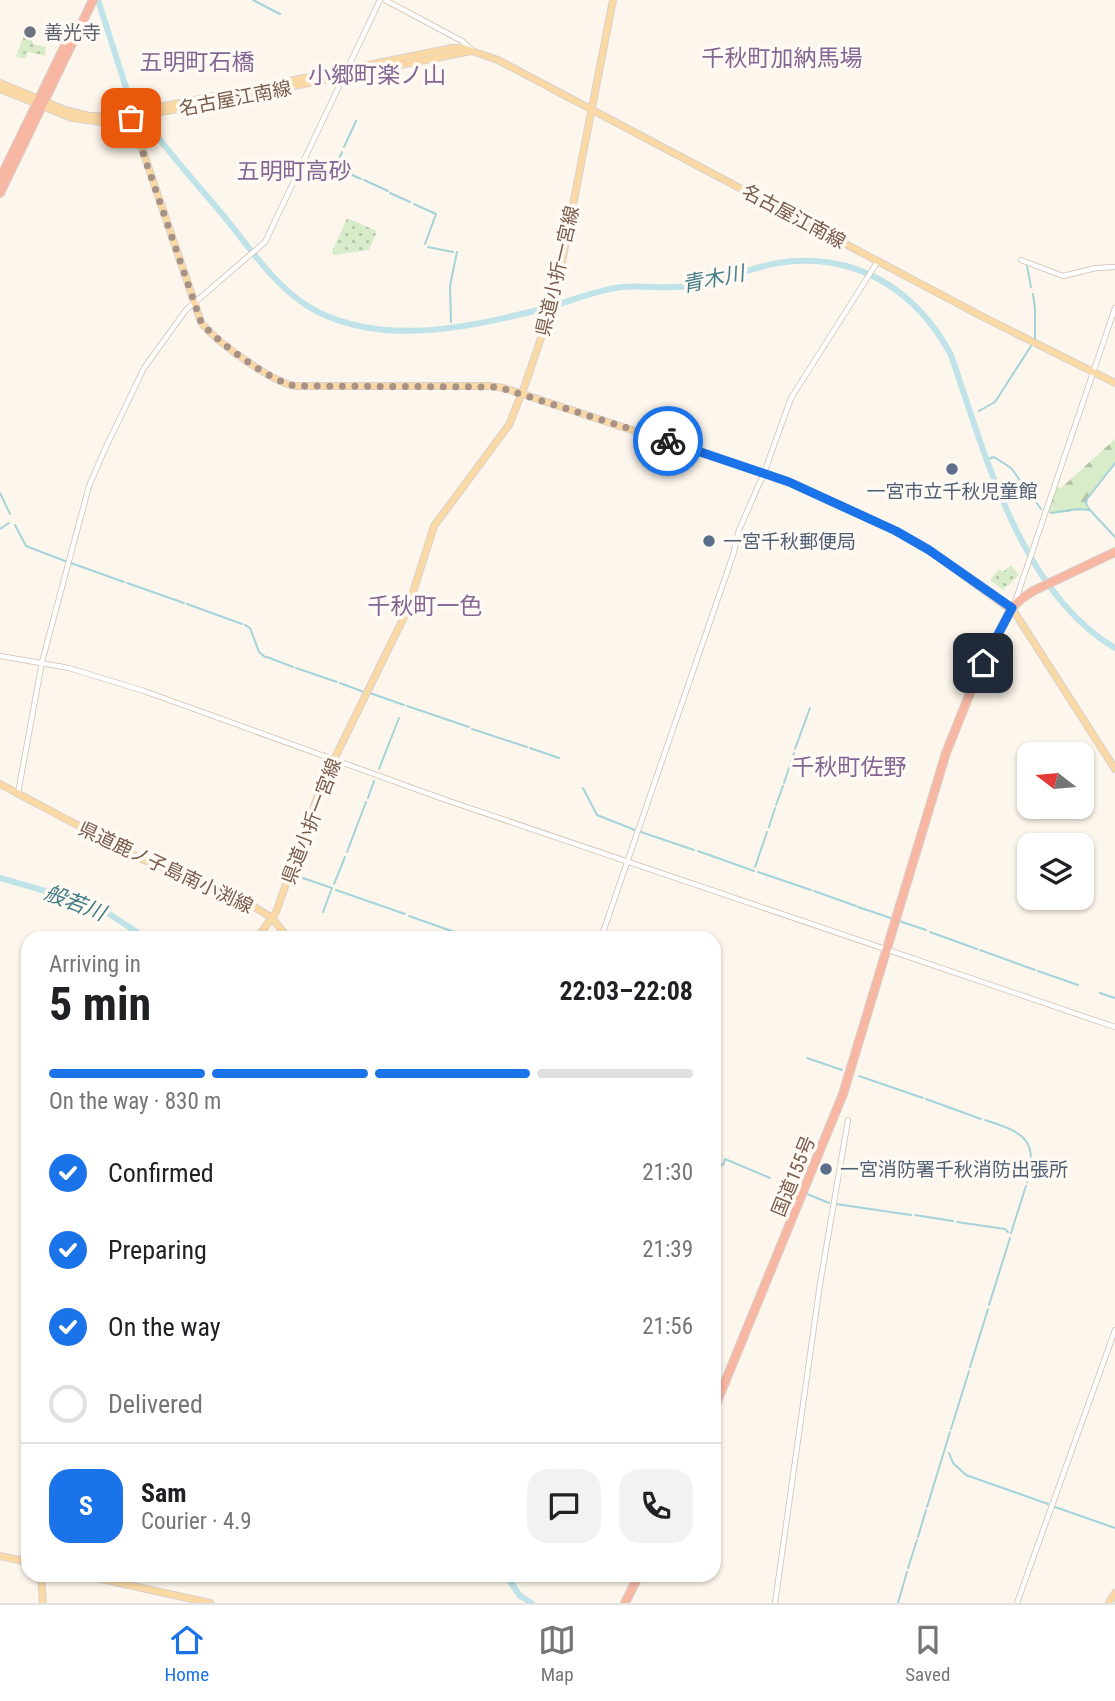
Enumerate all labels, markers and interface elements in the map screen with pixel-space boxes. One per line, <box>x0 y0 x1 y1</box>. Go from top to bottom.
place label: 善光寺 <box>44 21 101 44</box>
marker: 善光寺 <box>22 24 38 40</box>
district label: 千秋町加納馬場 <box>702 45 863 72</box>
district label: 五明町石橋 <box>140 49 255 76</box>
district label: 小郷町楽ノ山 <box>308 62 446 89</box>
street label: 名古屋江南線 <box>177 76 293 121</box>
pin <box>101 88 161 148</box>
icon: bag <box>112 99 150 137</box>
district label: 五明町高砂 <box>237 158 352 185</box>
street label: 名古屋江南線 <box>738 180 849 253</box>
street label: 県道小折一宮線 <box>531 204 584 339</box>
water label: 青木川 <box>680 261 748 297</box>
courier <box>633 406 703 476</box>
icon: bike <box>649 422 687 460</box>
marker: 一宮市立千秋児童館 <box>944 461 960 477</box>
place label: 一宮市立千秋児童館 <box>866 480 1038 503</box>
place label: 一宮千秋郵便局 <box>723 530 856 553</box>
marker: 一宮千秋郵便局 <box>701 533 717 549</box>
district label: 千秋町一色 <box>368 593 483 620</box>
pin <box>953 633 1013 693</box>
icon: home <box>964 644 1002 682</box>
north arrow <box>1017 742 1094 819</box>
map controls <box>1017 742 1094 910</box>
district label: 千秋町佐野 <box>792 754 907 781</box>
street label: 県道小折一宮線 <box>277 755 346 887</box>
street label: 県道鹿ノ子島南小渕線 <box>75 817 257 918</box>
button: layers <box>1017 833 1094 910</box>
water label: 般若川 <box>41 881 111 926</box>
text: Arriving in <box>49 951 141 978</box>
text: 22:03–22:08 <box>559 976 693 1006</box>
text: 5 min <box>49 977 151 1031</box>
text: On the way · 830 m <box>49 1088 221 1115</box>
street label: 国道155号 <box>767 1132 820 1220</box>
icon: check <box>49 1154 87 1192</box>
text: Confirmed <box>108 1158 214 1188</box>
place label: 一宮消防署千秋消防出張所 <box>840 1158 1068 1181</box>
text: 21:30 <box>642 1159 693 1186</box>
marker: 一宮消防署千秋消防出張所 <box>818 1161 834 1177</box>
icon: check <box>49 1231 87 1269</box>
text: Preparing <box>108 1235 207 1265</box>
text: 21:39 <box>642 1236 693 1263</box>
icon: check <box>49 1308 87 1346</box>
text: On the way <box>108 1312 221 1342</box>
text: 21:56 <box>642 1313 693 1340</box>
text: Delivered <box>108 1389 203 1419</box>
button: chat <box>527 1469 601 1543</box>
button: phone <box>619 1469 693 1543</box>
text: Sam <box>141 1478 187 1508</box>
text: S <box>79 1491 93 1521</box>
text: Courier · 4.9 <box>141 1508 252 1535</box>
tab: Home <box>165 1621 209 1686</box>
tab: Map <box>538 1621 576 1686</box>
tab: Saved <box>905 1621 950 1686</box>

